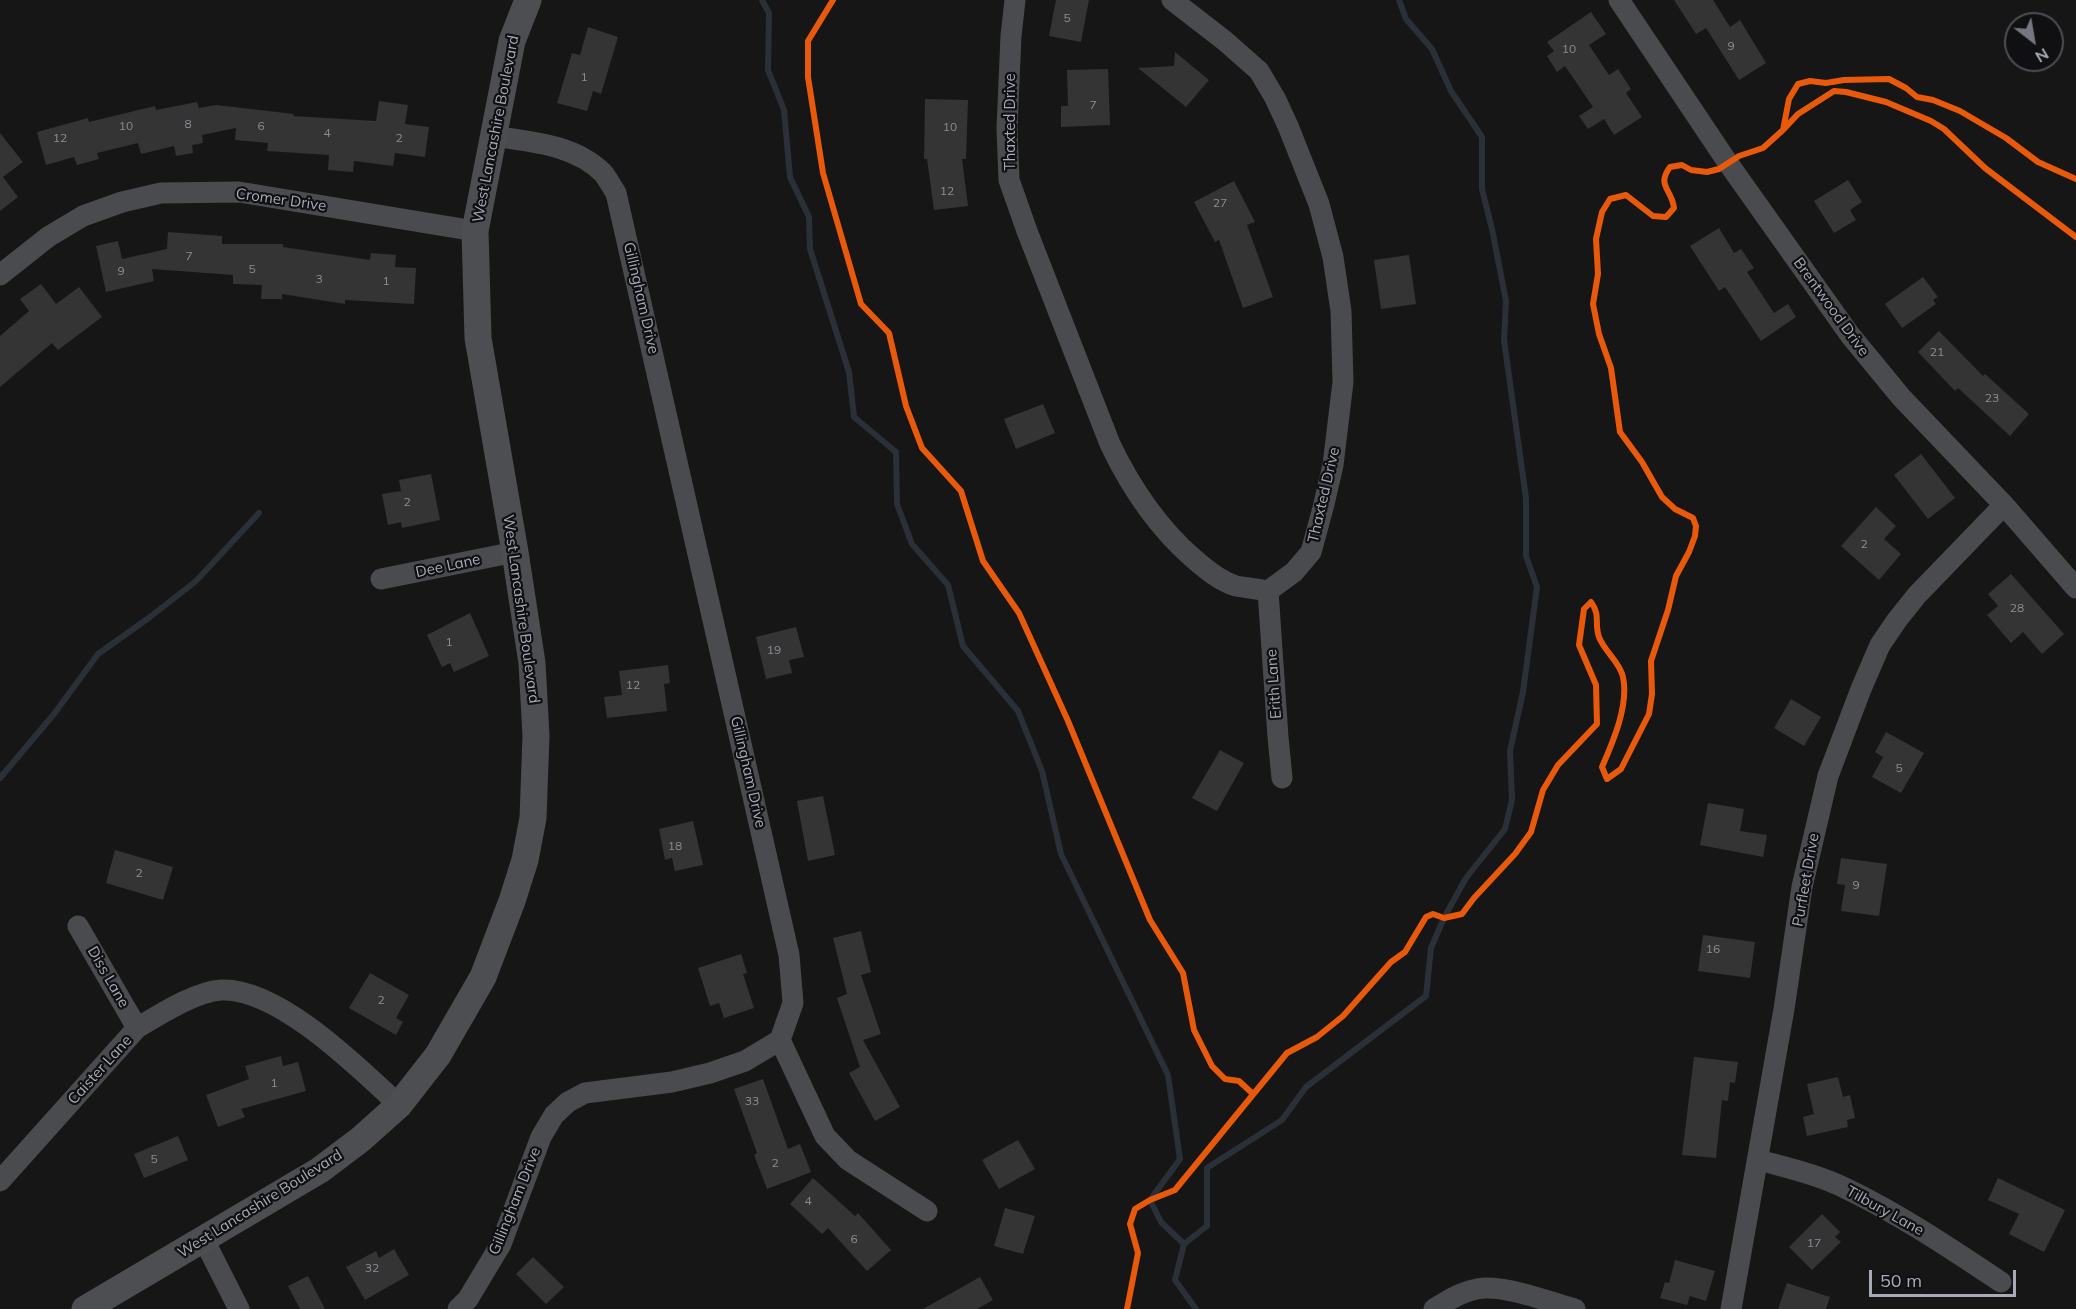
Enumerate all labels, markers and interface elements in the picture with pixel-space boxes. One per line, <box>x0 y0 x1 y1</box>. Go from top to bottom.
house number: 5 <box>1063 11 1071 25</box>
north arrow <box>2004 12 2064 72</box>
street label: West Lancashire Boulevard <box>469 34 523 224</box>
house number: 9 <box>1727 39 1735 53</box>
house number: 10 <box>1562 42 1576 56</box>
text: N <box>2032 44 2053 67</box>
house number: 1 <box>580 70 588 84</box>
street label: Thaxted Drive <box>1001 73 1019 171</box>
house number: 7 <box>1089 98 1097 112</box>
house number: 8 <box>184 117 192 131</box>
house number: 10 <box>119 119 133 133</box>
house number: 6 <box>257 119 265 133</box>
house number: 10 <box>943 120 957 134</box>
house number: 4 <box>323 126 331 140</box>
house number: 12 <box>53 131 67 145</box>
house number: 2 <box>395 131 403 145</box>
house number: 12 <box>940 184 954 198</box>
street label: Cromer Drive <box>235 185 327 215</box>
house number: 27 <box>1213 196 1227 210</box>
street label: Gillingham Drive <box>619 240 663 356</box>
house number: 7 <box>185 249 193 263</box>
street label: Brentwood Drive <box>1789 254 1873 360</box>
house number: 5 <box>248 262 256 276</box>
house number: 9 <box>117 264 125 278</box>
house number: 3 <box>315 272 323 286</box>
house number: 1 <box>382 274 390 288</box>
house number: 21 <box>1930 345 1944 359</box>
house number: 23 <box>1985 391 1999 405</box>
street label: Thaxted Drive <box>1304 446 1344 544</box>
house number: 2 <box>403 495 411 509</box>
street label: West Lancashire Boulevard <box>499 514 543 704</box>
house number: 2 <box>1860 537 1868 551</box>
street label: Dee Lane <box>414 550 482 582</box>
house number: 28 <box>2010 601 2024 615</box>
house number: 1 <box>445 635 453 649</box>
house number: 19 <box>767 643 781 657</box>
street label: Erith Lane <box>1263 648 1285 720</box>
house number: 12 <box>626 678 640 692</box>
street label: Gillingham Drive <box>726 714 770 830</box>
house number: 5 <box>1895 761 1903 775</box>
street label: Purfleet Drive <box>1789 832 1823 928</box>
house number: 18 <box>668 839 682 853</box>
house number: 2 <box>135 866 143 880</box>
house number: 9 <box>1852 878 1860 892</box>
house number: 16 <box>1706 942 1720 956</box>
street label: Diss Lane <box>83 943 133 1011</box>
house number: 2 <box>377 993 385 1007</box>
street label: Caister Lane <box>64 1032 136 1108</box>
house number: 1 <box>270 1076 278 1090</box>
house number: 33 <box>745 1094 759 1108</box>
street label: Gillingham Drive <box>485 1145 545 1257</box>
street label: West Lancashire Boulevard <box>175 1146 345 1262</box>
house number: 5 <box>150 1152 158 1166</box>
house number: 2 <box>771 1156 779 1170</box>
street label: Tilbury Lane <box>1843 1182 1927 1240</box>
house number: 4 <box>804 1194 812 1208</box>
house number: 6 <box>850 1232 858 1246</box>
house number: 17 <box>1807 1236 1821 1250</box>
scale bar <box>1872 1258 2019 1296</box>
house number: 32 <box>365 1261 379 1275</box>
text: 50 m <box>1880 1269 1922 1292</box>

